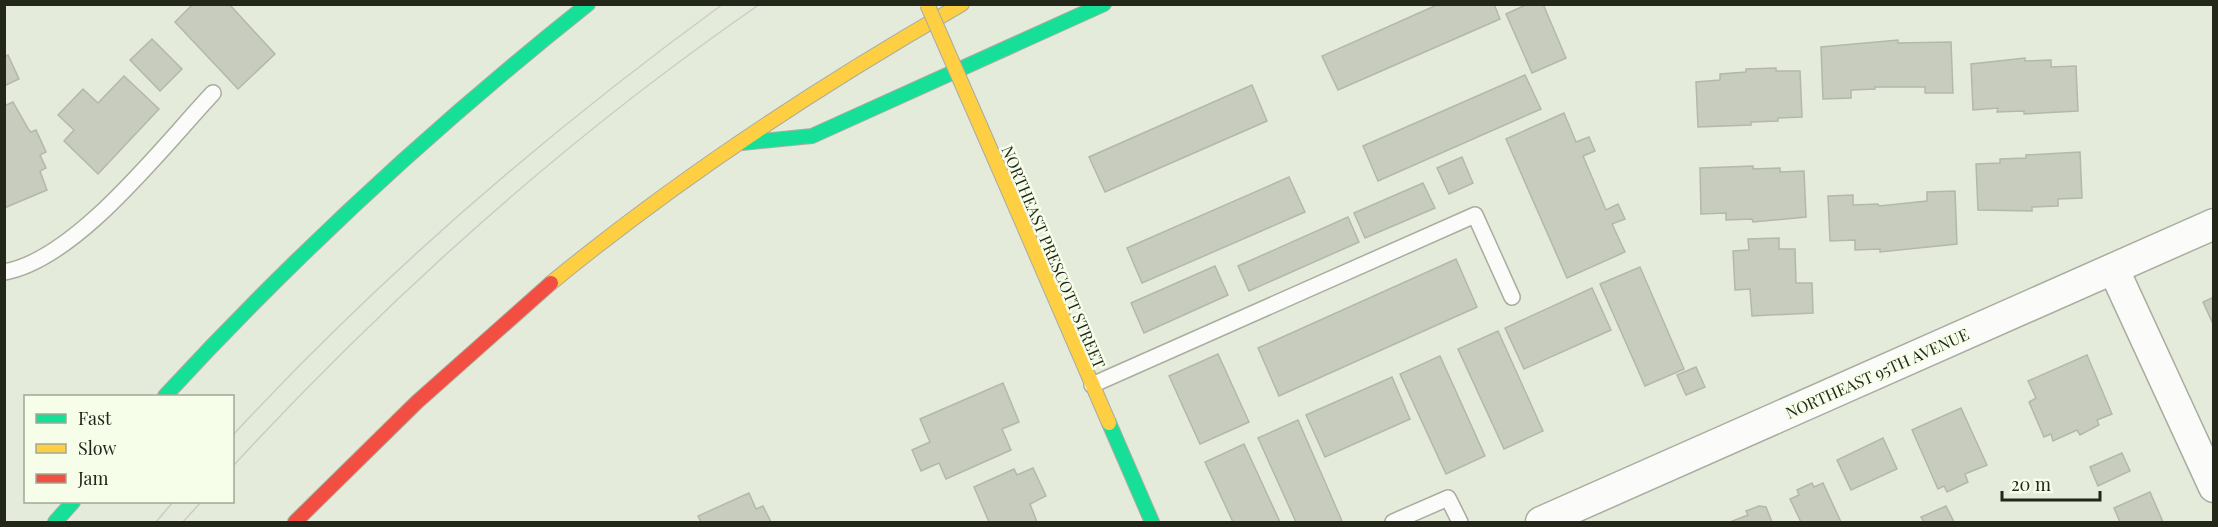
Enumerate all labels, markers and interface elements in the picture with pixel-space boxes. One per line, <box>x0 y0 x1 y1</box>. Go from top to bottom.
street label: NORTHEAST PRESCOTT STREET <box>997 142 1111 372</box>
street label: NORTHEAST 95TH AVENUE <box>1782 323 1972 423</box>
legend <box>24 395 234 503</box>
text: Fast <box>78 406 112 430</box>
text: Slow <box>78 436 116 460</box>
scale bar <box>2002 464 2100 502</box>
text: Jam <box>77 466 108 490</box>
text: 20 m <box>2011 472 2051 496</box>

